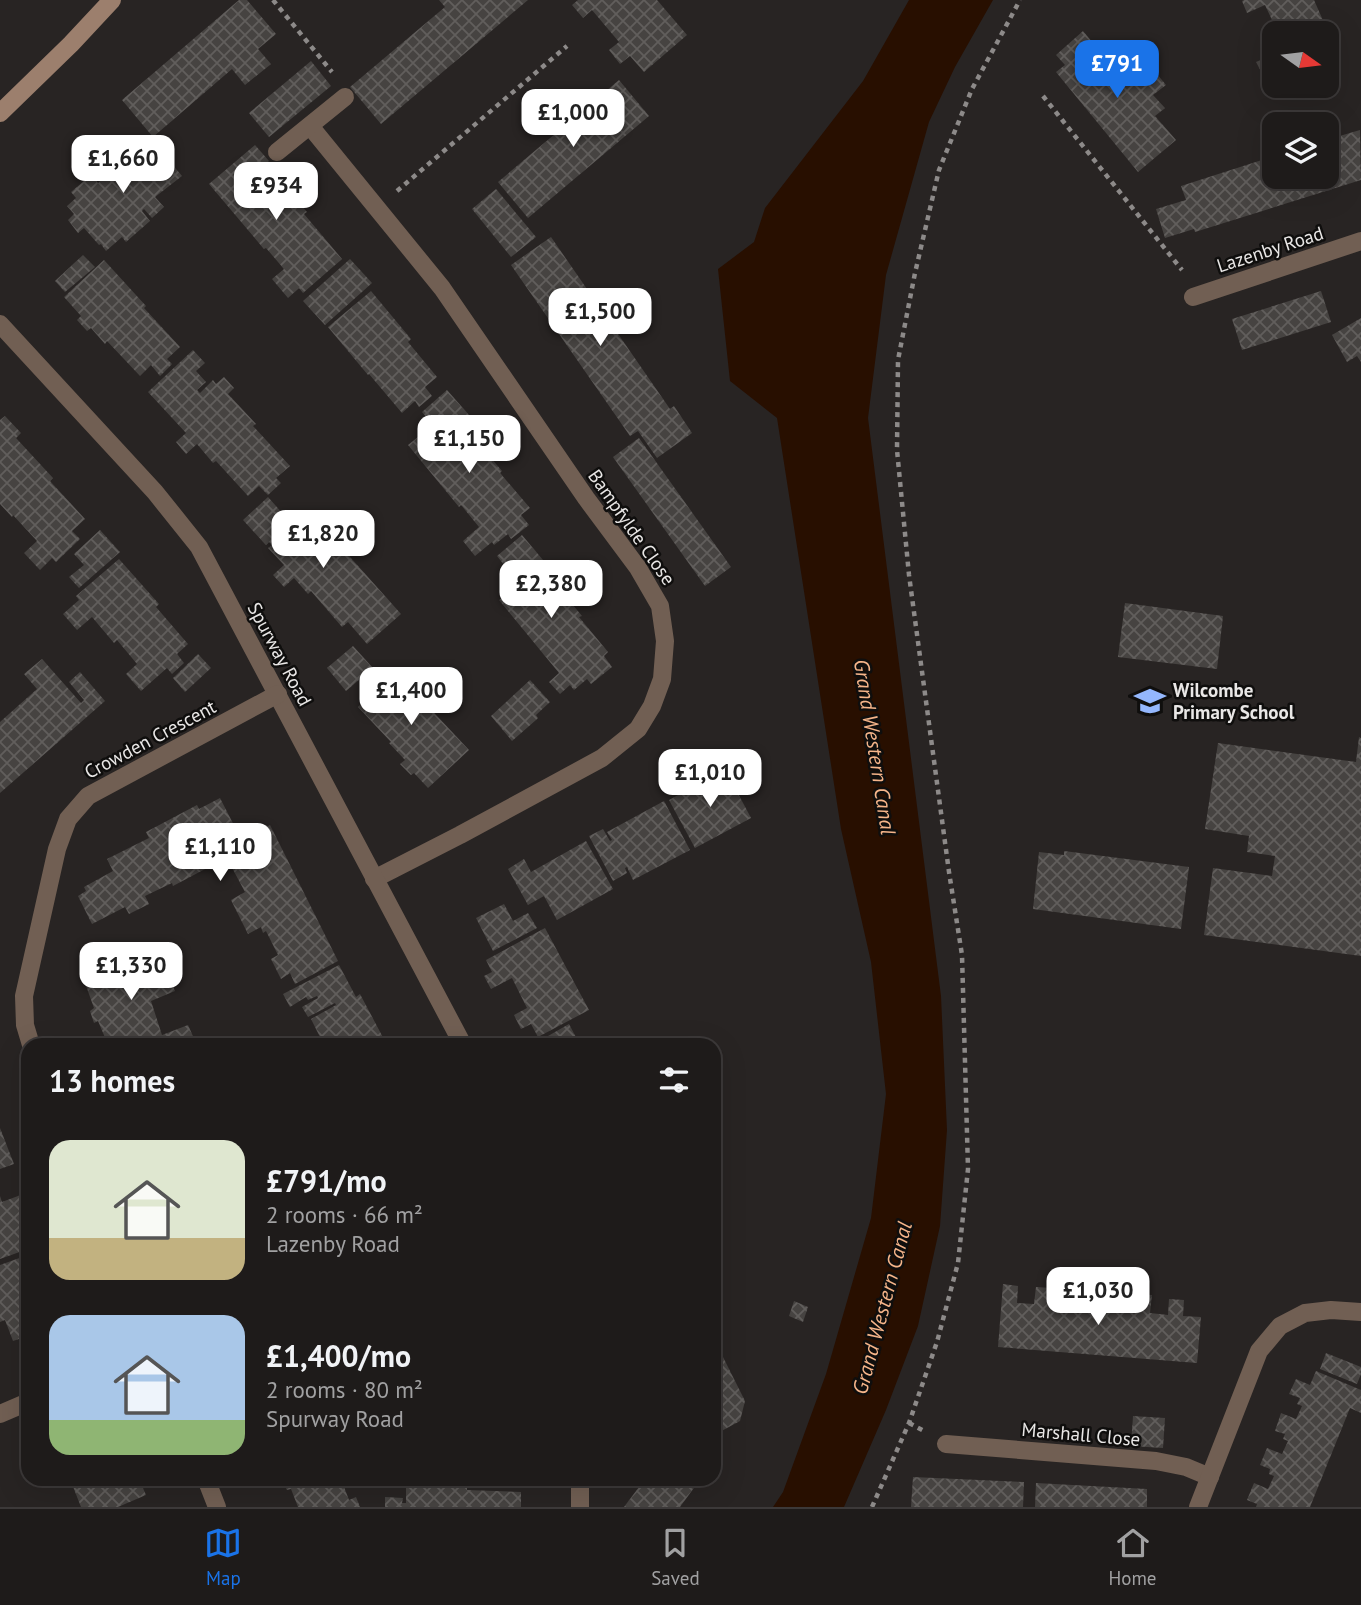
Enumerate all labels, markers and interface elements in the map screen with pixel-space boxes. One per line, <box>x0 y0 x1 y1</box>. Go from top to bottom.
north arrow <box>1262 21 1339 98</box>
map controls <box>1262 21 1339 189</box>
pin: £791 <box>1076 41 1158 100</box>
text: £791 <box>1091 48 1143 77</box>
pin: £1,000 <box>516 90 630 149</box>
text: £1,000 <box>537 97 609 126</box>
button: layers <box>1262 112 1339 189</box>
pin: £1,660 <box>66 136 180 195</box>
text: £1,660 <box>87 143 159 172</box>
pin: £934 <box>235 162 317 222</box>
text: £934 <box>250 170 302 199</box>
street label: Lazenby Road <box>1214 220 1326 278</box>
pin: £1,500 <box>543 288 657 348</box>
text: £1,500 <box>564 296 636 325</box>
pin: £1,150 <box>412 416 526 475</box>
text: £1,150 <box>433 423 505 452</box>
street label: Bampfylde Close <box>583 465 681 589</box>
pin: £1,820 <box>266 510 380 570</box>
text: £1,820 <box>287 518 359 547</box>
pin: £2,380 <box>494 560 608 620</box>
text: £2,380 <box>515 568 587 597</box>
street label: Spurway Road <box>243 598 317 710</box>
water label: Grand Western Canal <box>848 657 902 837</box>
pin: £1,400 <box>354 668 468 727</box>
text: £1,400 <box>375 675 447 704</box>
place label: Wilcombe Primary School <box>1173 678 1295 724</box>
school or university icon: Wilcombe Primary School <box>1133 684 1167 718</box>
street label: Crowden Crescent <box>80 694 220 784</box>
pin: £1,010 <box>653 750 767 809</box>
text: £1,010 <box>674 757 746 786</box>
pin: £1,110 <box>163 824 277 883</box>
text: £1,110 <box>184 831 256 860</box>
pin: £1,330 <box>74 942 188 1002</box>
text: £1,330 <box>95 950 167 979</box>
text: 13 homes <box>49 1061 175 1100</box>
icon: filters <box>655 1061 693 1099</box>
text: £791/mo <box>266 1161 387 1200</box>
icon: home <box>105 1168 189 1252</box>
text: 2 rooms · 66 m² <box>266 1200 423 1229</box>
water label: Grand Western Canal <box>846 1218 918 1397</box>
text: Lazenby Road <box>266 1229 400 1258</box>
pin: £1,030 <box>1041 1268 1155 1327</box>
text: £1,030 <box>1062 1275 1134 1304</box>
text: £1,400/mo <box>266 1336 411 1375</box>
icon: home <box>105 1343 189 1427</box>
text: 2 rooms · 80 m² <box>266 1375 423 1404</box>
text: Spurway Road <box>266 1404 404 1433</box>
street label: Marshall Close <box>1021 1417 1141 1451</box>
tab: Map <box>204 1524 242 1590</box>
tab: Saved <box>651 1524 700 1590</box>
tab: Home <box>1108 1524 1157 1590</box>

